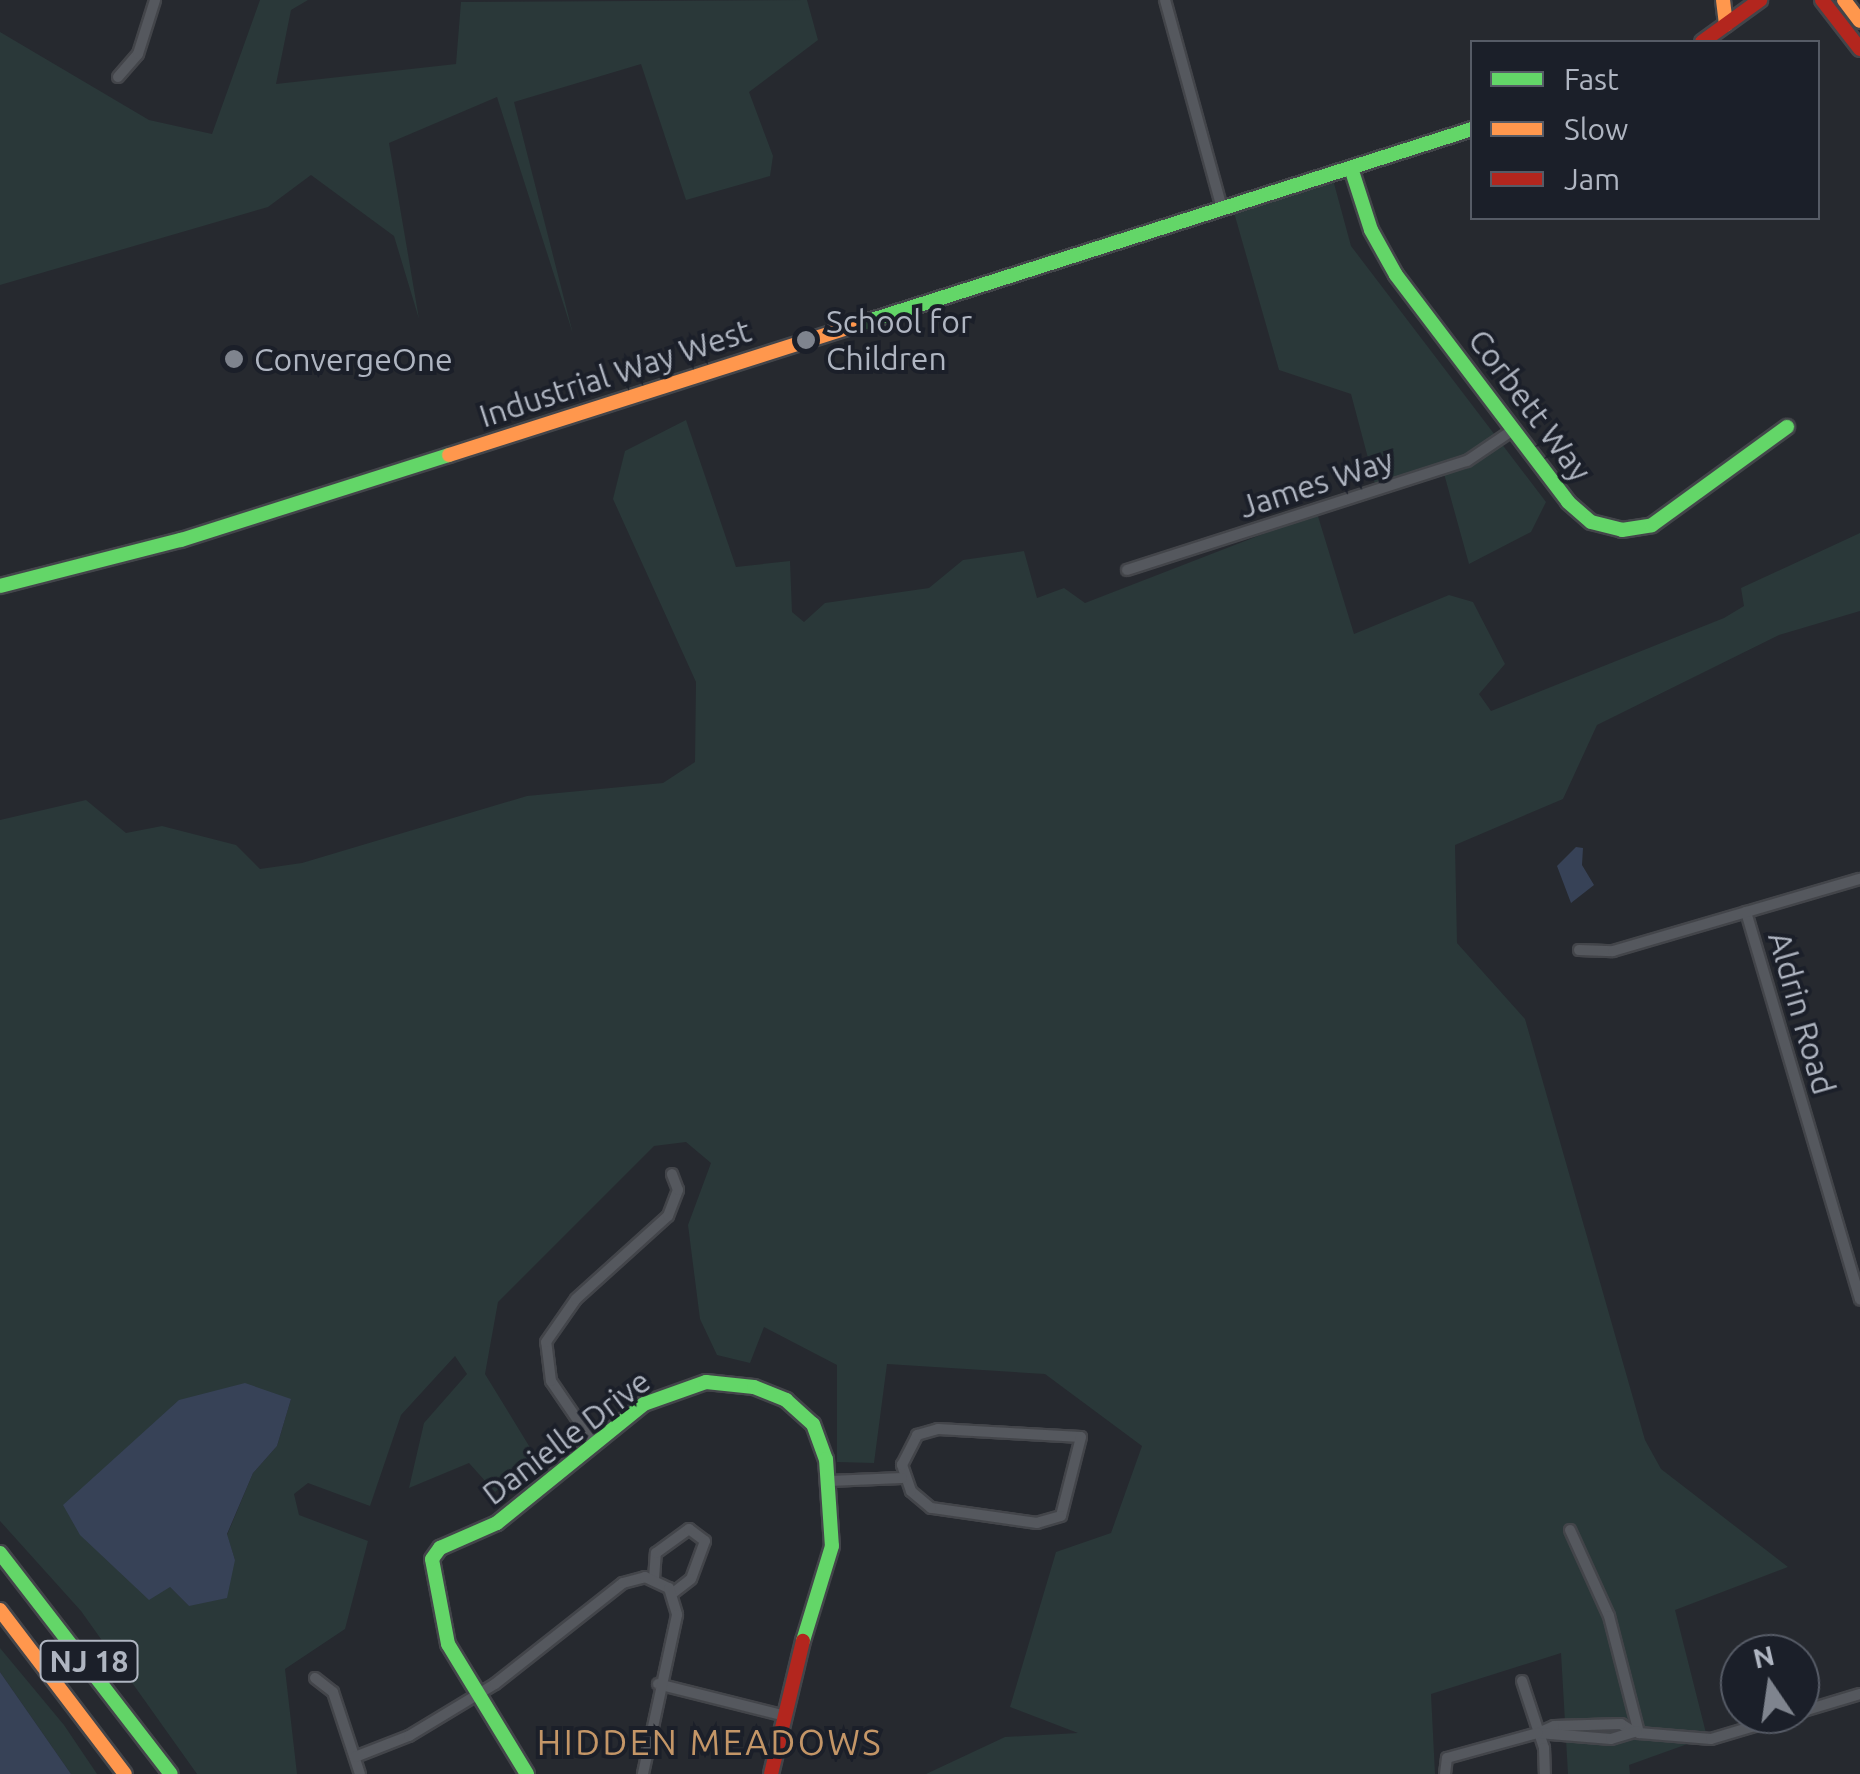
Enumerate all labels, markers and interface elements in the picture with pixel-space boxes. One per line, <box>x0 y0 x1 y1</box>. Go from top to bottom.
legend <box>1470 40 1820 220</box>
text: Fast <box>1564 62 1619 96</box>
text: Slow <box>1564 112 1628 146</box>
text: Jam <box>1564 162 1620 196</box>
place label: School for Children <box>826 303 972 378</box>
street label: Industrial Way West <box>474 311 756 435</box>
street label: Corbett Way <box>1460 322 1600 488</box>
marker: School for Children <box>795 329 817 351</box>
place label: ConvergeOne <box>254 340 453 378</box>
marker: ConvergeOne <box>223 348 245 370</box>
street label: James Way <box>1234 440 1398 526</box>
street label: Aldrin Road <box>1761 927 1843 1099</box>
street label: Danielle Drive <box>475 1361 657 1513</box>
north arrow <box>1720 1634 1820 1734</box>
road number: NJ 18 <box>39 1636 139 1686</box>
text: N <box>1750 1639 1777 1674</box>
district label: HIDDEN MEADOWS <box>537 1721 883 1763</box>

